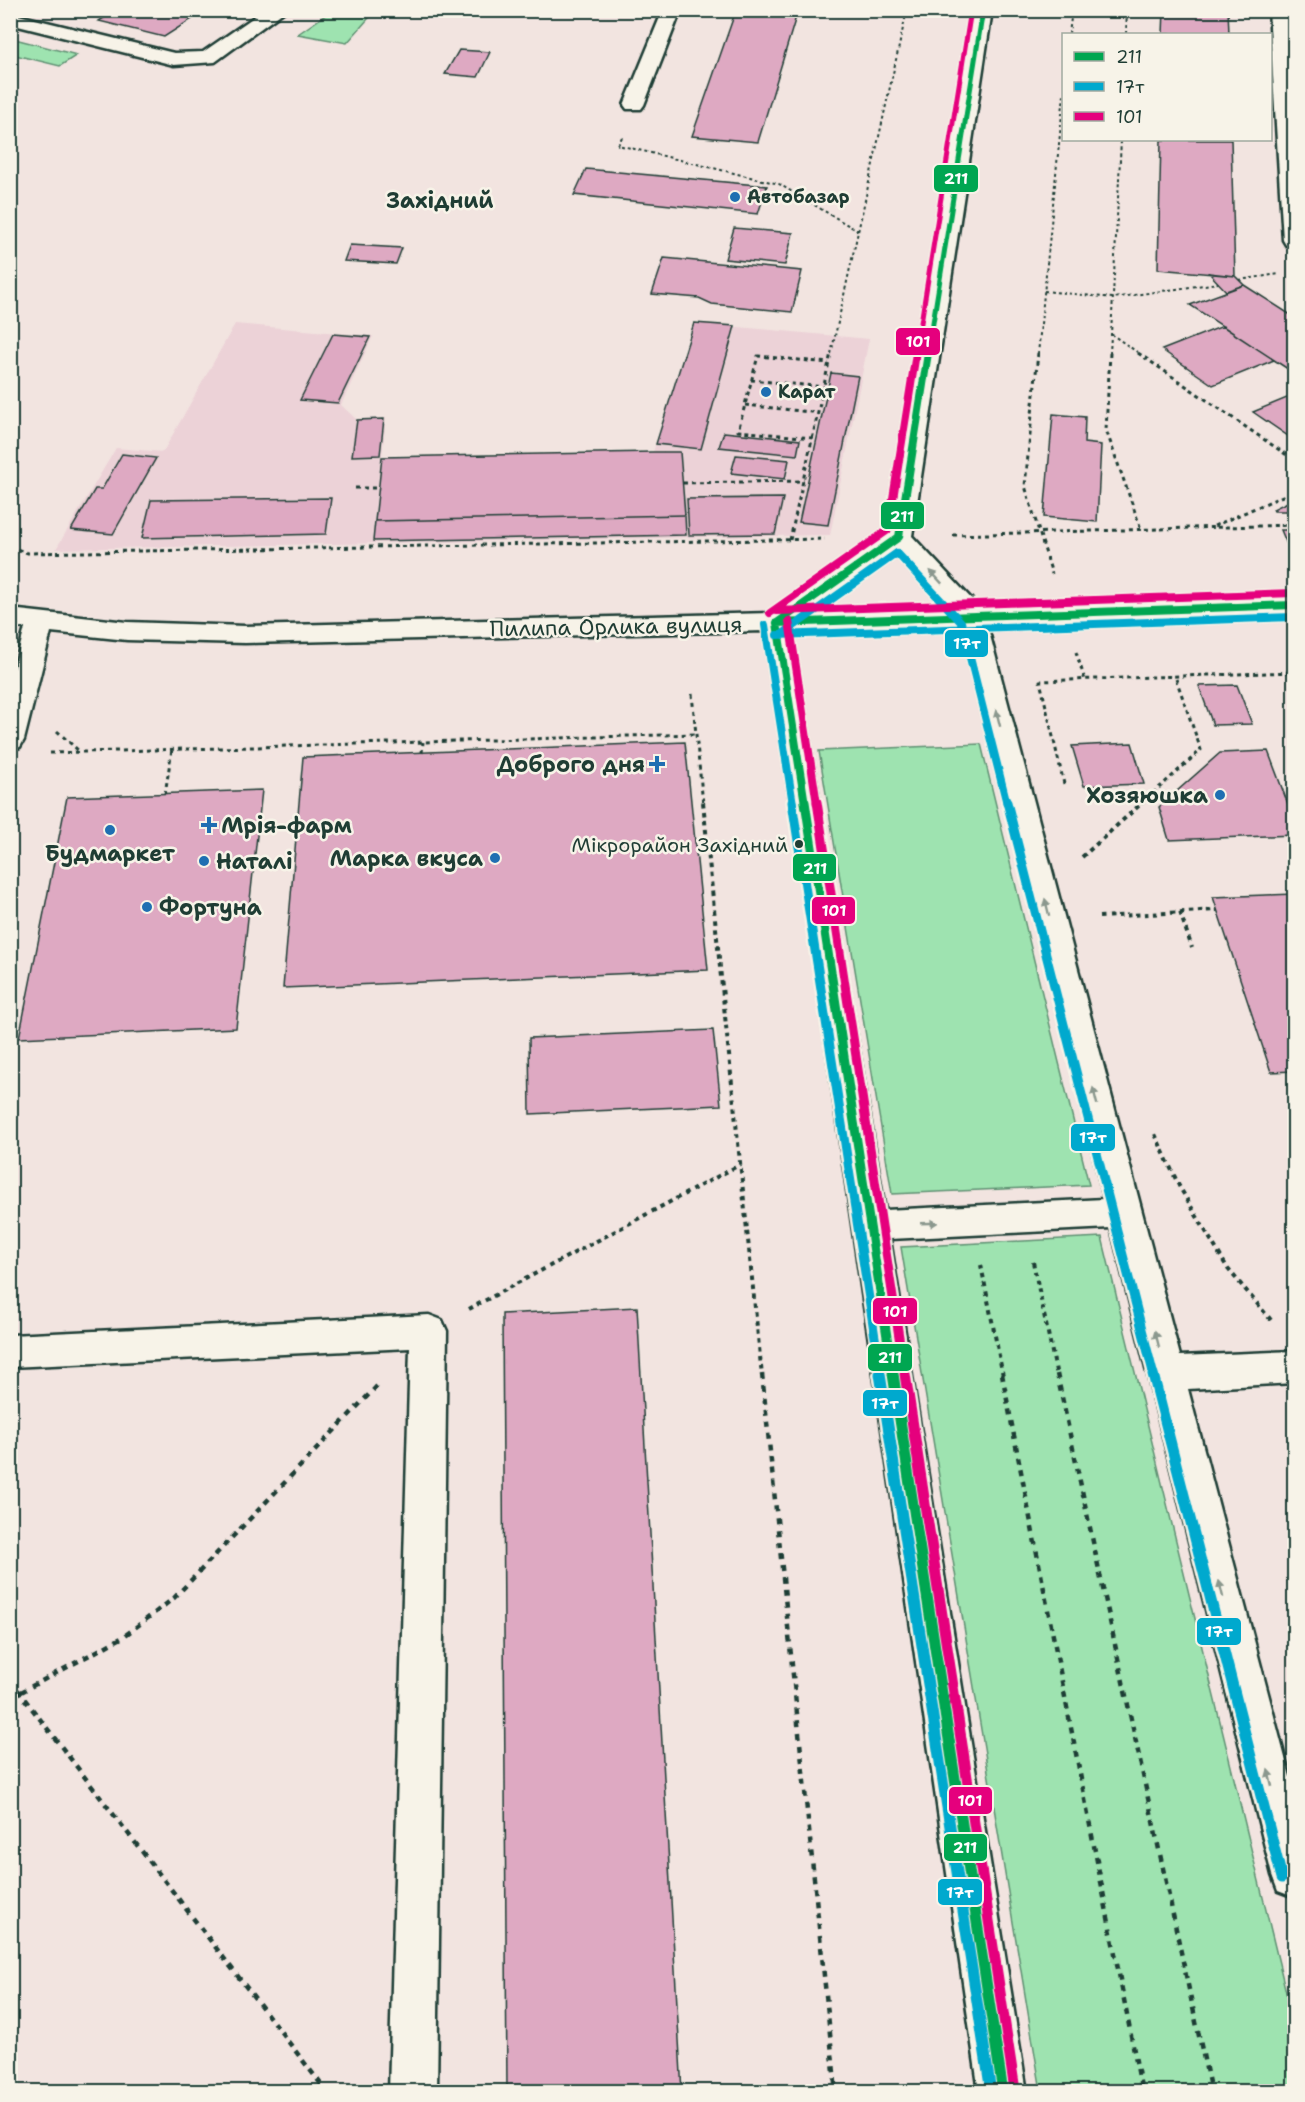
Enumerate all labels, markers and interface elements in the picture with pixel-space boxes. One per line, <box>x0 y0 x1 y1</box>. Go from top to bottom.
legend <box>1062 33 1272 141</box>
text: 211 <box>1116 45 1142 69</box>
text: 17т <box>1116 75 1145 99</box>
text: 101 <box>1116 105 1143 129</box>
line badge: 211 <box>933 164 979 193</box>
text: 211 <box>944 168 968 189</box>
place label: Автобазар <box>747 185 850 209</box>
district label: Західний <box>386 186 494 215</box>
marker: Автобазар <box>728 190 742 204</box>
line badge: 101 <box>895 327 941 356</box>
text: 101 <box>906 331 930 352</box>
place label: Карат <box>778 380 836 404</box>
marker: Карат <box>759 385 773 399</box>
line badge: 211 <box>880 501 925 530</box>
text: 211 <box>890 506 914 527</box>
one-way arrow <box>929 570 943 584</box>
street label: Пилипа Орлика вулиця <box>489 610 743 643</box>
line badge: 17т <box>944 629 989 658</box>
text: 17т <box>953 633 981 654</box>
one-way arrow <box>993 709 1003 727</box>
place label: Доброго дня <box>497 750 645 779</box>
marker: Доброго дня <box>650 757 664 771</box>
place label: Хозяюшка <box>1086 781 1208 810</box>
marker: Хозяюшка <box>1213 788 1227 802</box>
place label: Мрія-фарм <box>221 811 352 840</box>
marker: Мрія-фарм <box>202 818 216 832</box>
marker: Будмаркет <box>103 823 117 837</box>
place label: Мікрорайон Західний <box>571 832 788 858</box>
marker: Мікрорайон Західний <box>793 838 805 850</box>
place label: Будмаркет <box>45 839 176 868</box>
place label: Марка вкуса <box>330 844 483 873</box>
place label: Наталі <box>216 847 293 876</box>
marker: Марка вкуса <box>488 851 502 865</box>
line badge: 211 <box>792 853 837 882</box>
marker: Наталі <box>197 854 211 868</box>
text: 211 <box>803 858 827 879</box>
place label: Фортуна <box>159 893 262 922</box>
line badge: 101 <box>811 896 856 925</box>
one-way arrow <box>1041 898 1051 916</box>
marker: Фортуна <box>140 900 154 914</box>
text: 101 <box>822 900 846 921</box>
one-way arrow <box>1090 1086 1099 1104</box>
line badge: 17т <box>1070 1123 1116 1152</box>
text: 17т <box>1079 1127 1107 1148</box>
one-way arrow <box>919 1218 938 1227</box>
line badge: 101 <box>872 1297 918 1325</box>
text: 101 <box>883 1301 907 1322</box>
one-way arrow <box>1152 1330 1162 1348</box>
line badge: 211 <box>867 1343 913 1372</box>
text: 211 <box>878 1347 902 1368</box>
line badge: 17т <box>862 1389 908 1417</box>
text: 17т <box>871 1393 899 1414</box>
one-way arrow <box>1216 1580 1226 1598</box>
line badge: 17т <box>1196 1617 1242 1646</box>
text: 17т <box>1205 1621 1233 1642</box>
one-way arrow <box>1264 1768 1274 1787</box>
line badge: 101 <box>948 1786 993 1815</box>
text: 101 <box>958 1790 982 1811</box>
line badge: 211 <box>943 1833 988 1862</box>
text: 211 <box>953 1837 977 1858</box>
line badge: 17т <box>937 1878 983 1906</box>
text: 17т <box>946 1882 974 1903</box>

